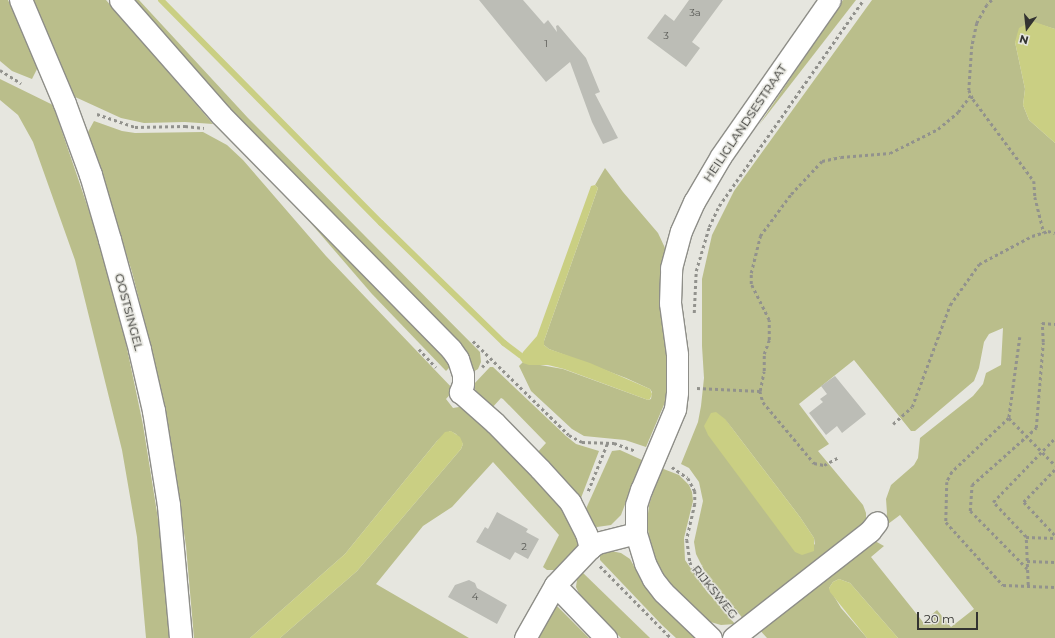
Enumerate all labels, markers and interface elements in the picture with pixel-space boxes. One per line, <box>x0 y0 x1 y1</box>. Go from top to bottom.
house number: 3a <box>689 7 701 19</box>
north arrow <box>1007 8 1047 48</box>
house number: 3 <box>663 30 669 42</box>
text: N <box>1018 32 1030 48</box>
house number: 1 <box>544 38 548 50</box>
street label: HEILIGLANDSESTRAAT <box>700 61 790 185</box>
street label: OOSTSINGEL <box>112 272 146 352</box>
house number: 2 <box>521 541 527 553</box>
street label: RIJKSWEG <box>689 562 741 622</box>
house number: 4 <box>472 591 478 603</box>
scale bar <box>919 604 980 630</box>
text: 20 m <box>924 611 955 626</box>

